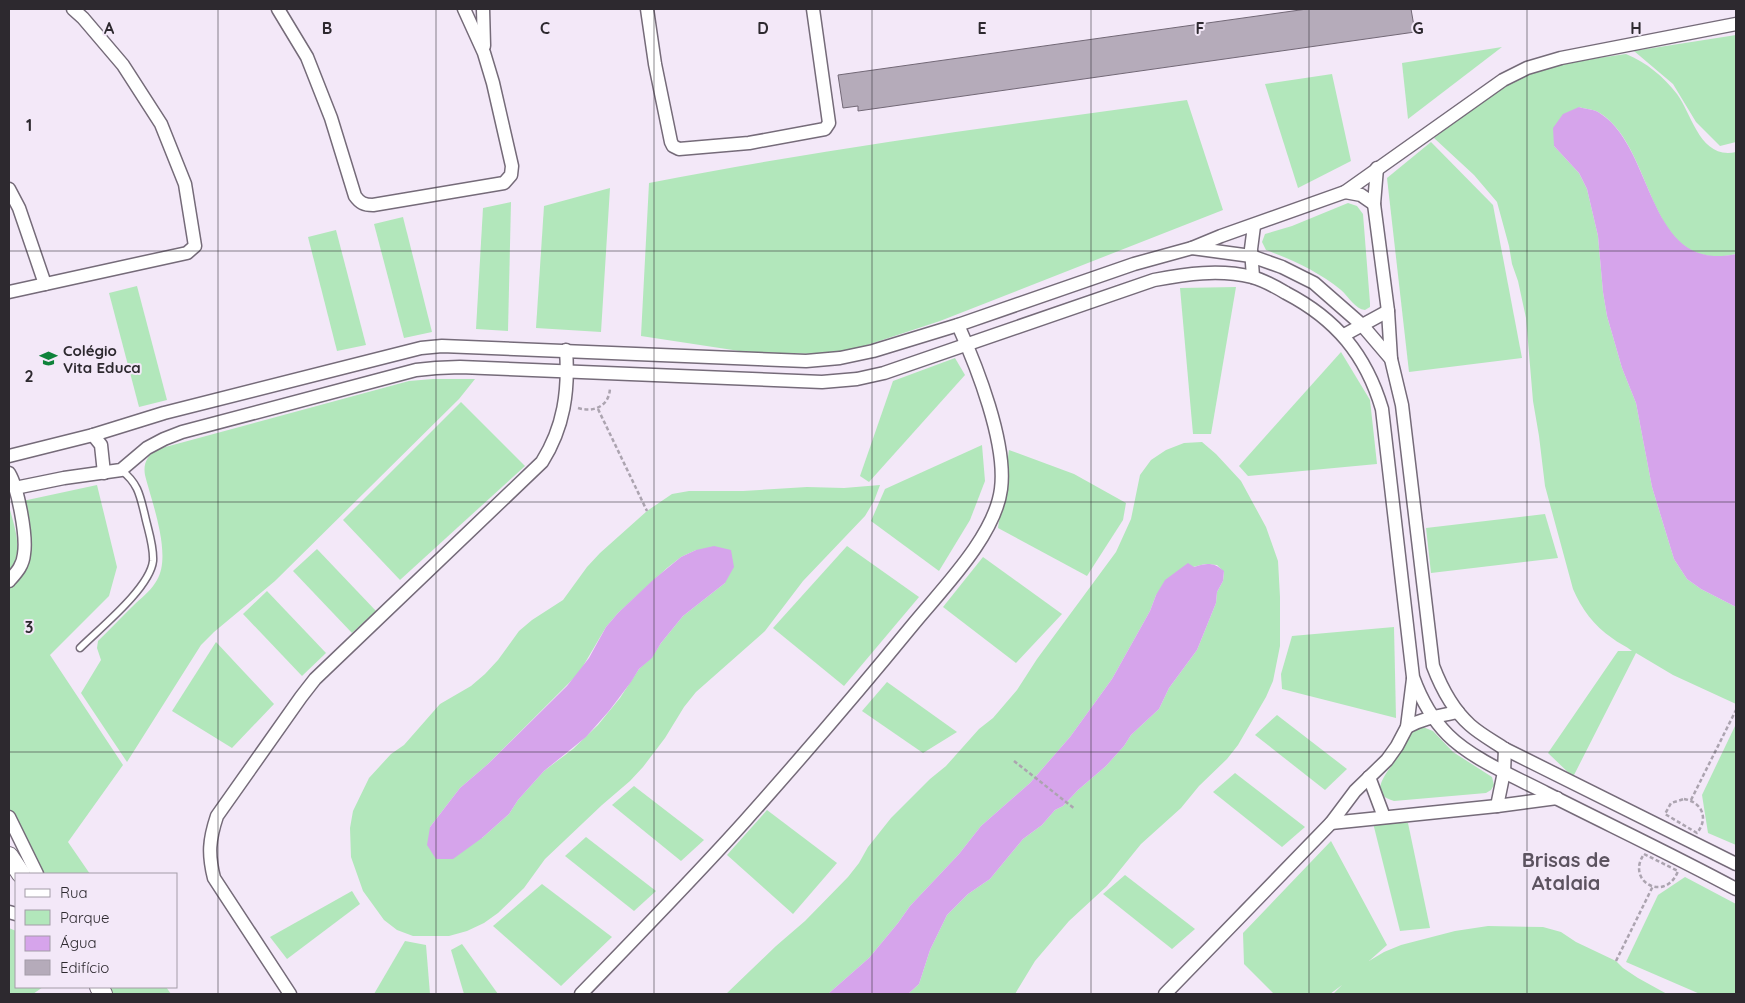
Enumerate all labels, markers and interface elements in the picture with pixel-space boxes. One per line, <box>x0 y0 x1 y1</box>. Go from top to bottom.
text: A <box>104 18 115 38</box>
text: B <box>322 18 332 38</box>
text: C <box>540 18 550 38</box>
text: D <box>757 18 769 38</box>
text: E <box>977 18 987 38</box>
text: F <box>1196 18 1205 38</box>
text: G <box>1412 18 1424 38</box>
text: H <box>1630 18 1642 38</box>
text: 1 <box>26 115 32 135</box>
place label: Colégio Vita Educa <box>63 341 141 377</box>
school or university icon: Colégio Vita Educa <box>39 349 59 369</box>
text: 2 <box>24 366 34 386</box>
text: 3 <box>25 617 33 637</box>
district label: Brisas de Atalaia <box>1522 847 1610 895</box>
legend <box>15 873 178 988</box>
text: Rua <box>60 883 88 902</box>
text: Parque <box>60 908 110 927</box>
text: Água <box>60 933 97 952</box>
text: Edifício <box>60 958 109 977</box>

